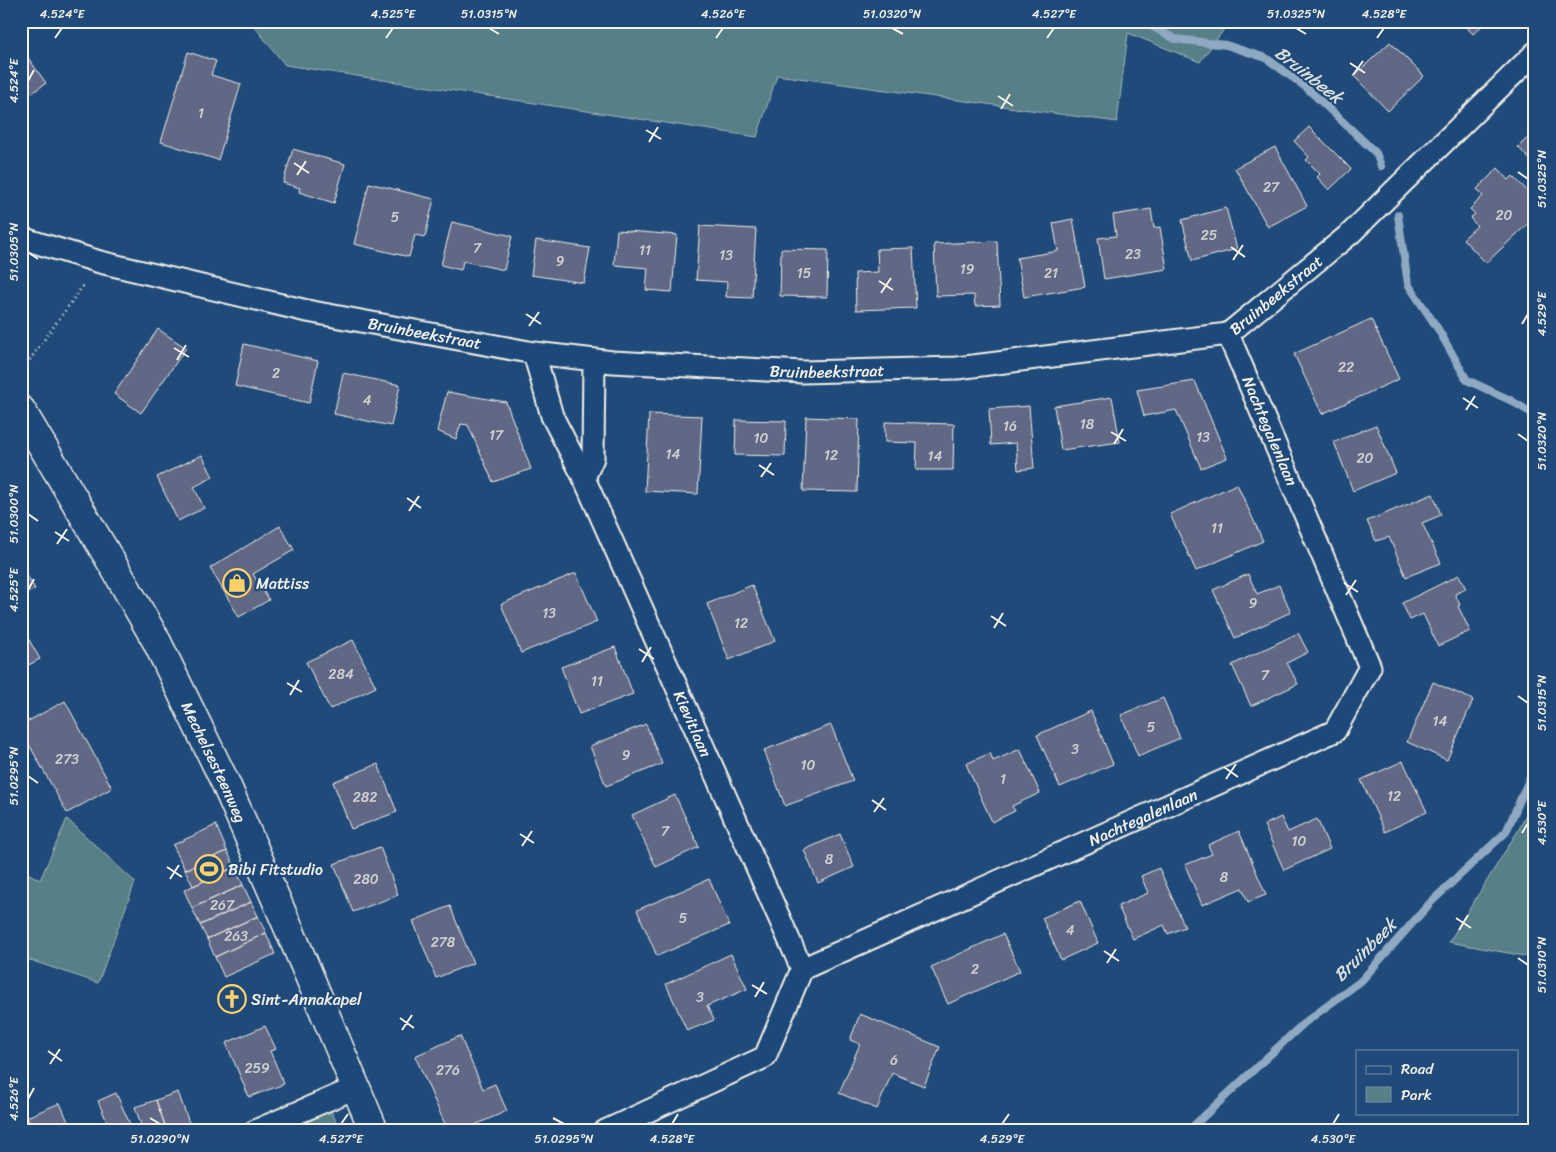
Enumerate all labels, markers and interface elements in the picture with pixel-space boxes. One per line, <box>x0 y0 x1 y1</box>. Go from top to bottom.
text: 4.524°E <box>40 3 86 25</box>
text: 4.525°E <box>371 3 417 25</box>
text: 51.0315°N <box>461 3 518 25</box>
text: 4.526°E <box>701 3 746 25</box>
text: 51.0320°N <box>863 3 922 25</box>
text: 4.527°E <box>1032 3 1077 25</box>
text: 51.0325°N <box>1267 3 1326 25</box>
text: 4.528°E <box>1362 3 1408 25</box>
water label: Bruinbeek <box>1268 38 1352 114</box>
text: 4.524°E <box>3 57 25 103</box>
house number: 1 <box>198 101 204 126</box>
text: 51.0325°N <box>1531 149 1553 208</box>
house number: 27 <box>1263 175 1280 200</box>
house number: 20 <box>1496 203 1513 228</box>
house number: 5 <box>391 205 400 230</box>
text: 51.0305°N <box>3 222 25 281</box>
house number: 25 <box>1201 223 1218 248</box>
house number: 7 <box>473 236 482 261</box>
house number: 11 <box>639 238 651 263</box>
house number: 23 <box>1125 242 1141 267</box>
house number: 13 <box>719 243 733 268</box>
street label: Bruinbeekstraat <box>1222 247 1329 342</box>
house number: 9 <box>556 249 565 274</box>
house number: 19 <box>960 257 975 282</box>
house number: 15 <box>797 261 812 286</box>
house number: 21 <box>1044 261 1058 286</box>
text: 4.529°E <box>1531 290 1553 336</box>
street label: Bruinbeekstraat <box>366 308 484 357</box>
street label: Bruinbeekstraat <box>769 355 885 387</box>
house number: 22 <box>1338 355 1354 380</box>
house number: 2 <box>272 361 280 386</box>
street label: Nachtegalenlaan <box>1234 371 1306 491</box>
house number: 4 <box>363 388 372 413</box>
text: 51.0320°N <box>1531 411 1553 470</box>
house number: 18 <box>1080 412 1095 437</box>
house number: 16 <box>1003 414 1017 439</box>
house number: 17 <box>489 423 504 448</box>
house number: 13 <box>1196 425 1210 450</box>
house number: 10 <box>754 426 769 451</box>
house number: 14 <box>666 442 681 467</box>
house number: 12 <box>824 443 838 468</box>
house number: 14 <box>928 444 943 469</box>
house number: 20 <box>1357 446 1374 471</box>
text: 51.0300°N <box>3 484 25 543</box>
house number: 11 <box>1211 516 1223 541</box>
text: 4.525°E <box>3 566 25 612</box>
shop icon: Mattiss <box>222 568 252 598</box>
place label: Mattiss <box>256 569 310 598</box>
house number: 9 <box>1249 591 1258 616</box>
house number: 13 <box>542 601 556 626</box>
house number: 12 <box>734 611 748 636</box>
house number: 284 <box>328 662 354 687</box>
house number: 7 <box>1261 663 1270 688</box>
house number: 11 <box>591 669 603 694</box>
text: 51.0315°N <box>1531 674 1553 731</box>
street label: Kievitlaan <box>665 685 721 762</box>
street label: Mechelsesteenweg <box>173 696 255 827</box>
house number: 14 <box>1433 709 1448 734</box>
house number: 5 <box>1147 715 1156 740</box>
house number: 3 <box>1071 737 1079 762</box>
house number: 9 <box>622 743 631 768</box>
text: 51.0295°N <box>3 746 25 805</box>
house number: 273 <box>55 747 79 772</box>
house number: 10 <box>801 753 816 778</box>
house number: 1 <box>1000 767 1006 792</box>
street label: Nachtegalenlaan <box>1083 780 1203 854</box>
house number: 12 <box>1387 784 1401 809</box>
house number: 282 <box>353 785 377 810</box>
text: 4.530°E <box>1531 799 1553 845</box>
house number: 7 <box>661 819 670 844</box>
house number: 10 <box>1292 829 1307 854</box>
house number: 8 <box>825 847 834 872</box>
sports icon: Bibi Fitstudio <box>194 854 224 884</box>
place label: Bibi Fitstudio <box>228 855 323 884</box>
house number: 8 <box>1220 865 1229 890</box>
house number: 280 <box>353 867 379 892</box>
house number: 267 <box>210 893 235 918</box>
house number: 5 <box>679 906 688 931</box>
water label: Bruinbeek <box>1325 909 1406 990</box>
house number: 4 <box>1066 918 1075 943</box>
house number: 263 <box>224 924 248 949</box>
house number: 278 <box>431 930 456 955</box>
text: 51.0310°N <box>1531 936 1553 993</box>
house number: 2 <box>971 957 979 982</box>
church icon: Sint-Annakapel <box>217 984 247 1014</box>
place label: Sint-Annakapel <box>251 985 362 1014</box>
house number: 3 <box>696 985 704 1010</box>
house number: 6 <box>890 1048 898 1073</box>
legend <box>1356 1050 1518 1114</box>
house number: 259 <box>244 1056 270 1081</box>
text: Road <box>1401 1056 1434 1082</box>
house number: 276 <box>436 1058 460 1083</box>
text: 4.526°E <box>3 1076 25 1121</box>
text: Park <box>1401 1082 1432 1108</box>
text: 51.0290°N <box>130 1128 190 1150</box>
text: 4.527°E <box>319 1128 364 1150</box>
text: 51.0295°N <box>535 1128 594 1150</box>
text: 4.528°E <box>650 1128 696 1150</box>
text: 4.529°E <box>980 1128 1026 1150</box>
text: 4.530°E <box>1311 1128 1357 1150</box>

